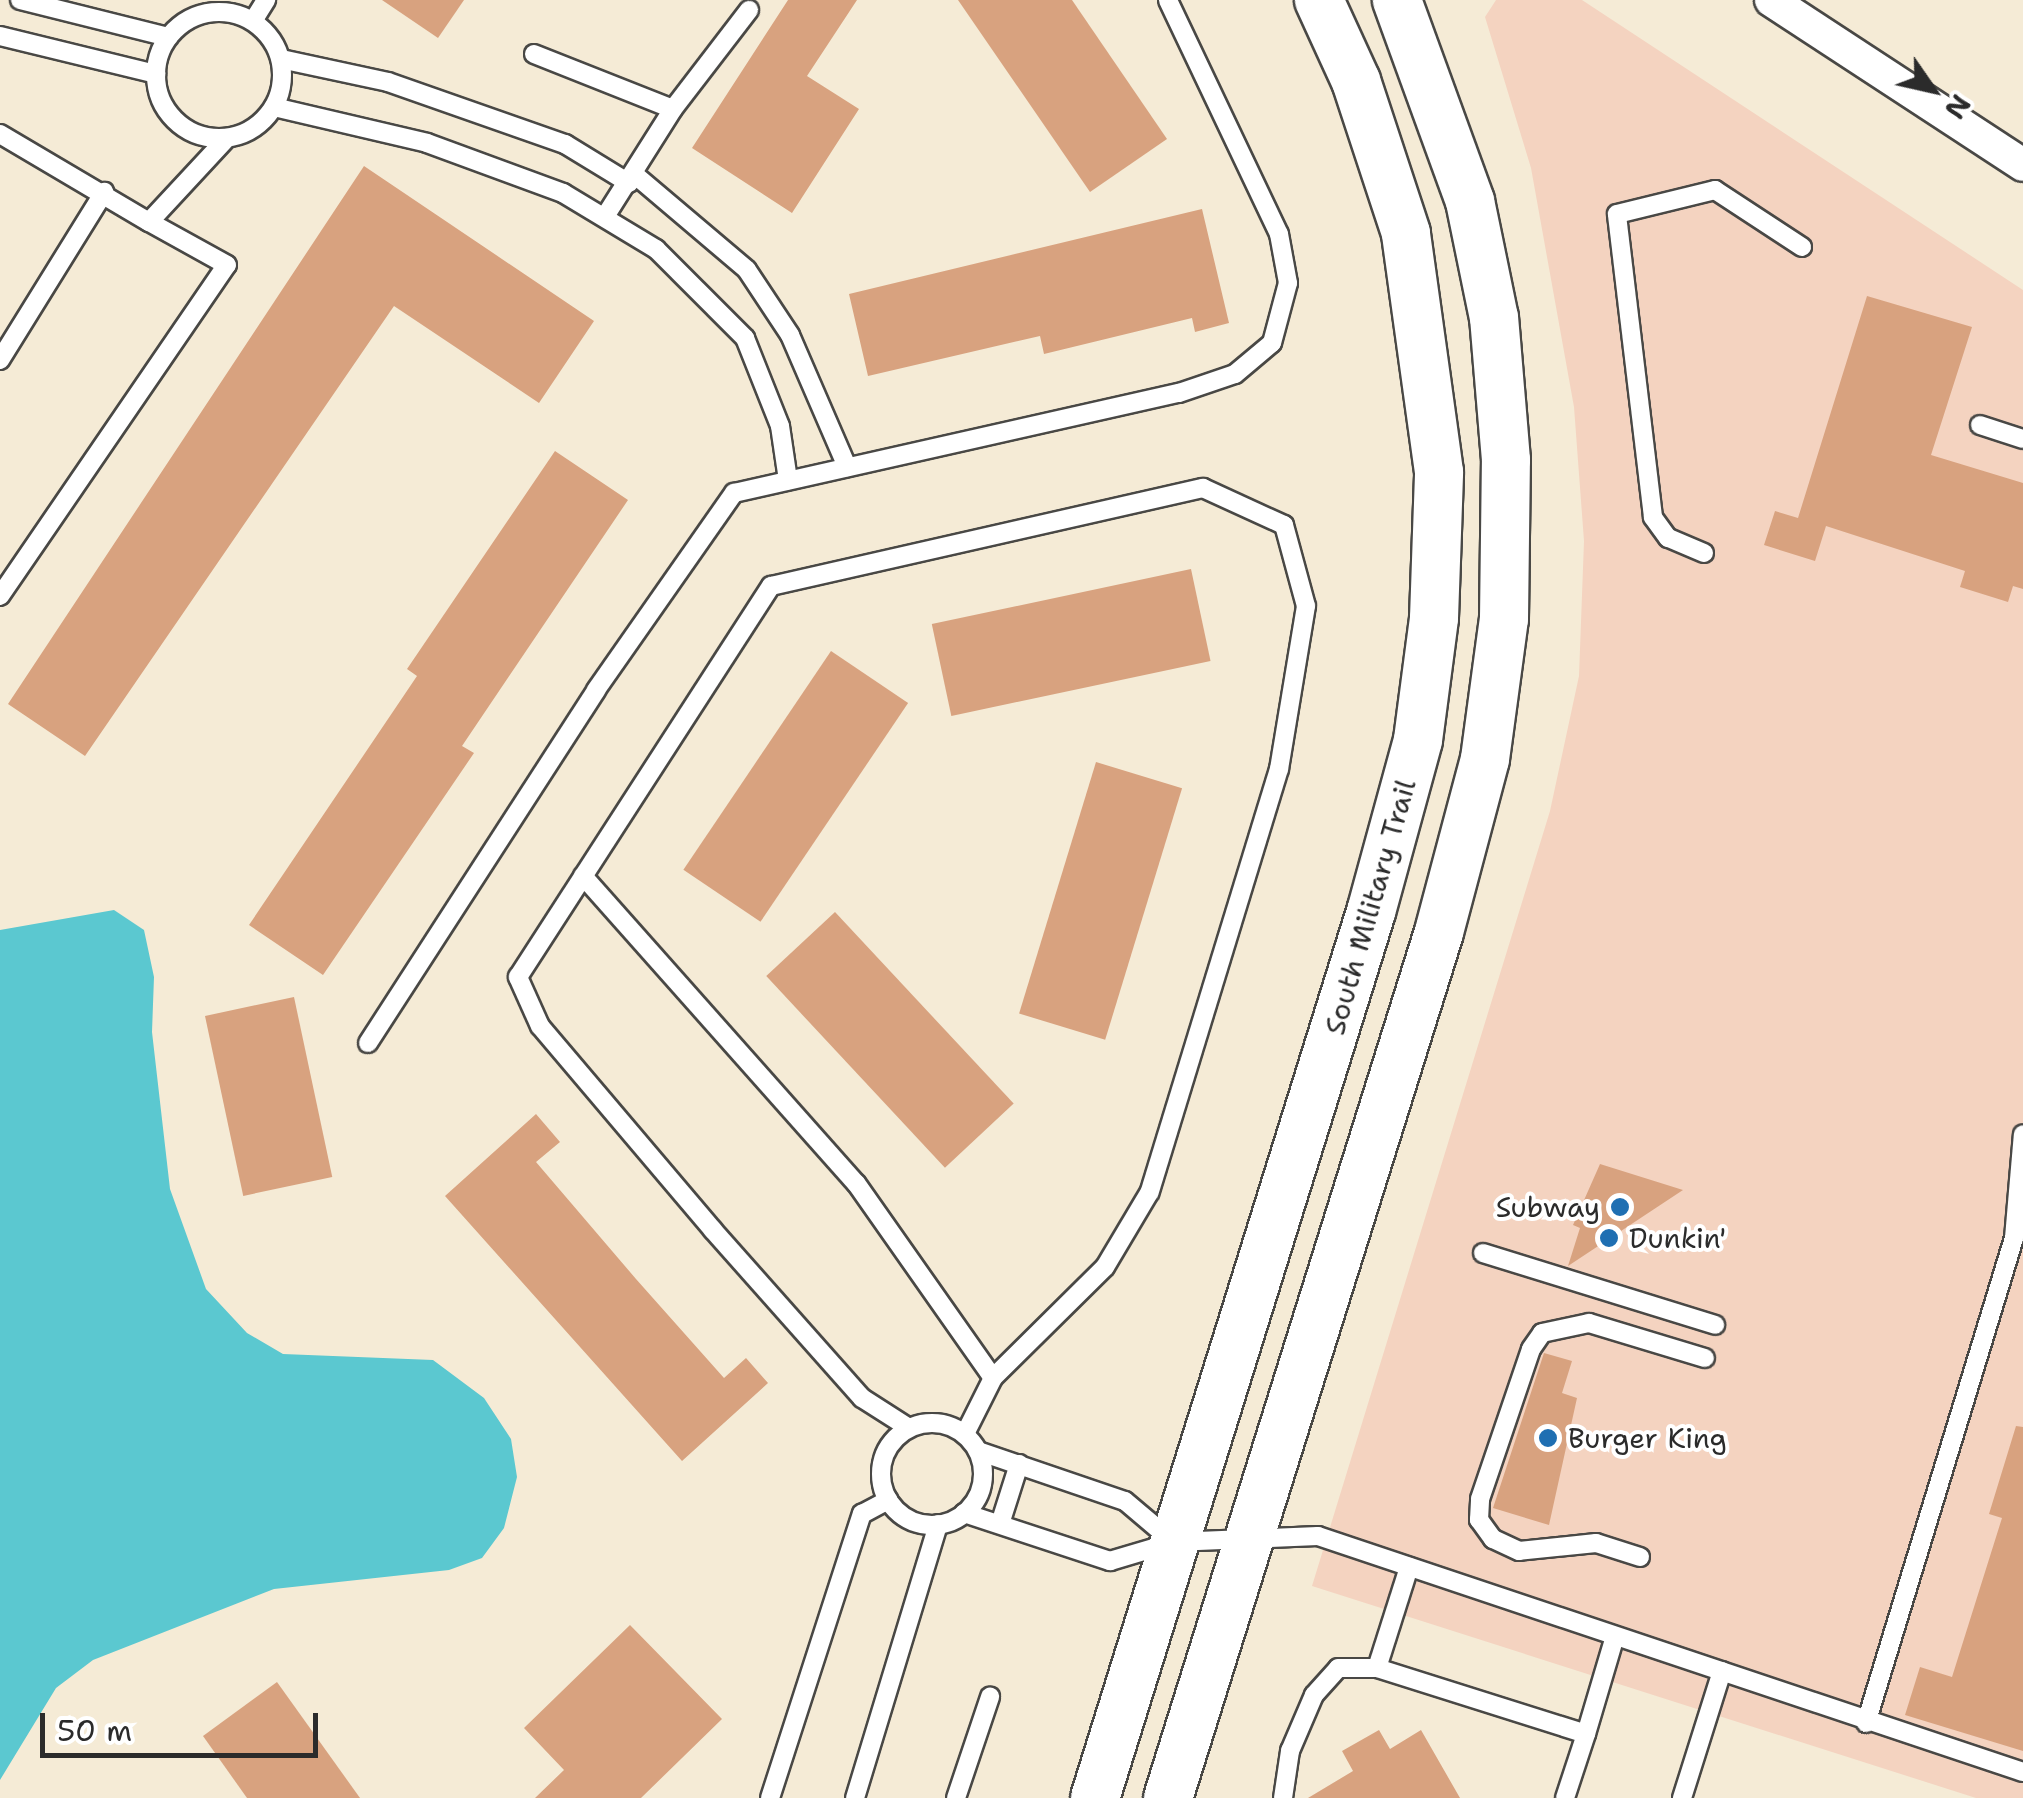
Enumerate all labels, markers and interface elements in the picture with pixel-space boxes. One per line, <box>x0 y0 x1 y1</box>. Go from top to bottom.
north arrow <box>1883 40 1983 140</box>
text: N <box>1936 87 1980 127</box>
street label: South Military Trail <box>1317 776 1423 1038</box>
place label: Subway <box>1496 1190 1600 1224</box>
marker: Subway <box>1609 1196 1631 1218</box>
place label: Dunkin' <box>1629 1221 1726 1255</box>
marker: Dunkin' <box>1598 1227 1620 1249</box>
place label: Burger King <box>1568 1421 1727 1455</box>
marker: Burger King <box>1537 1427 1559 1449</box>
scale bar <box>45 1693 322 1755</box>
text: 50 m <box>57 1710 132 1751</box>

